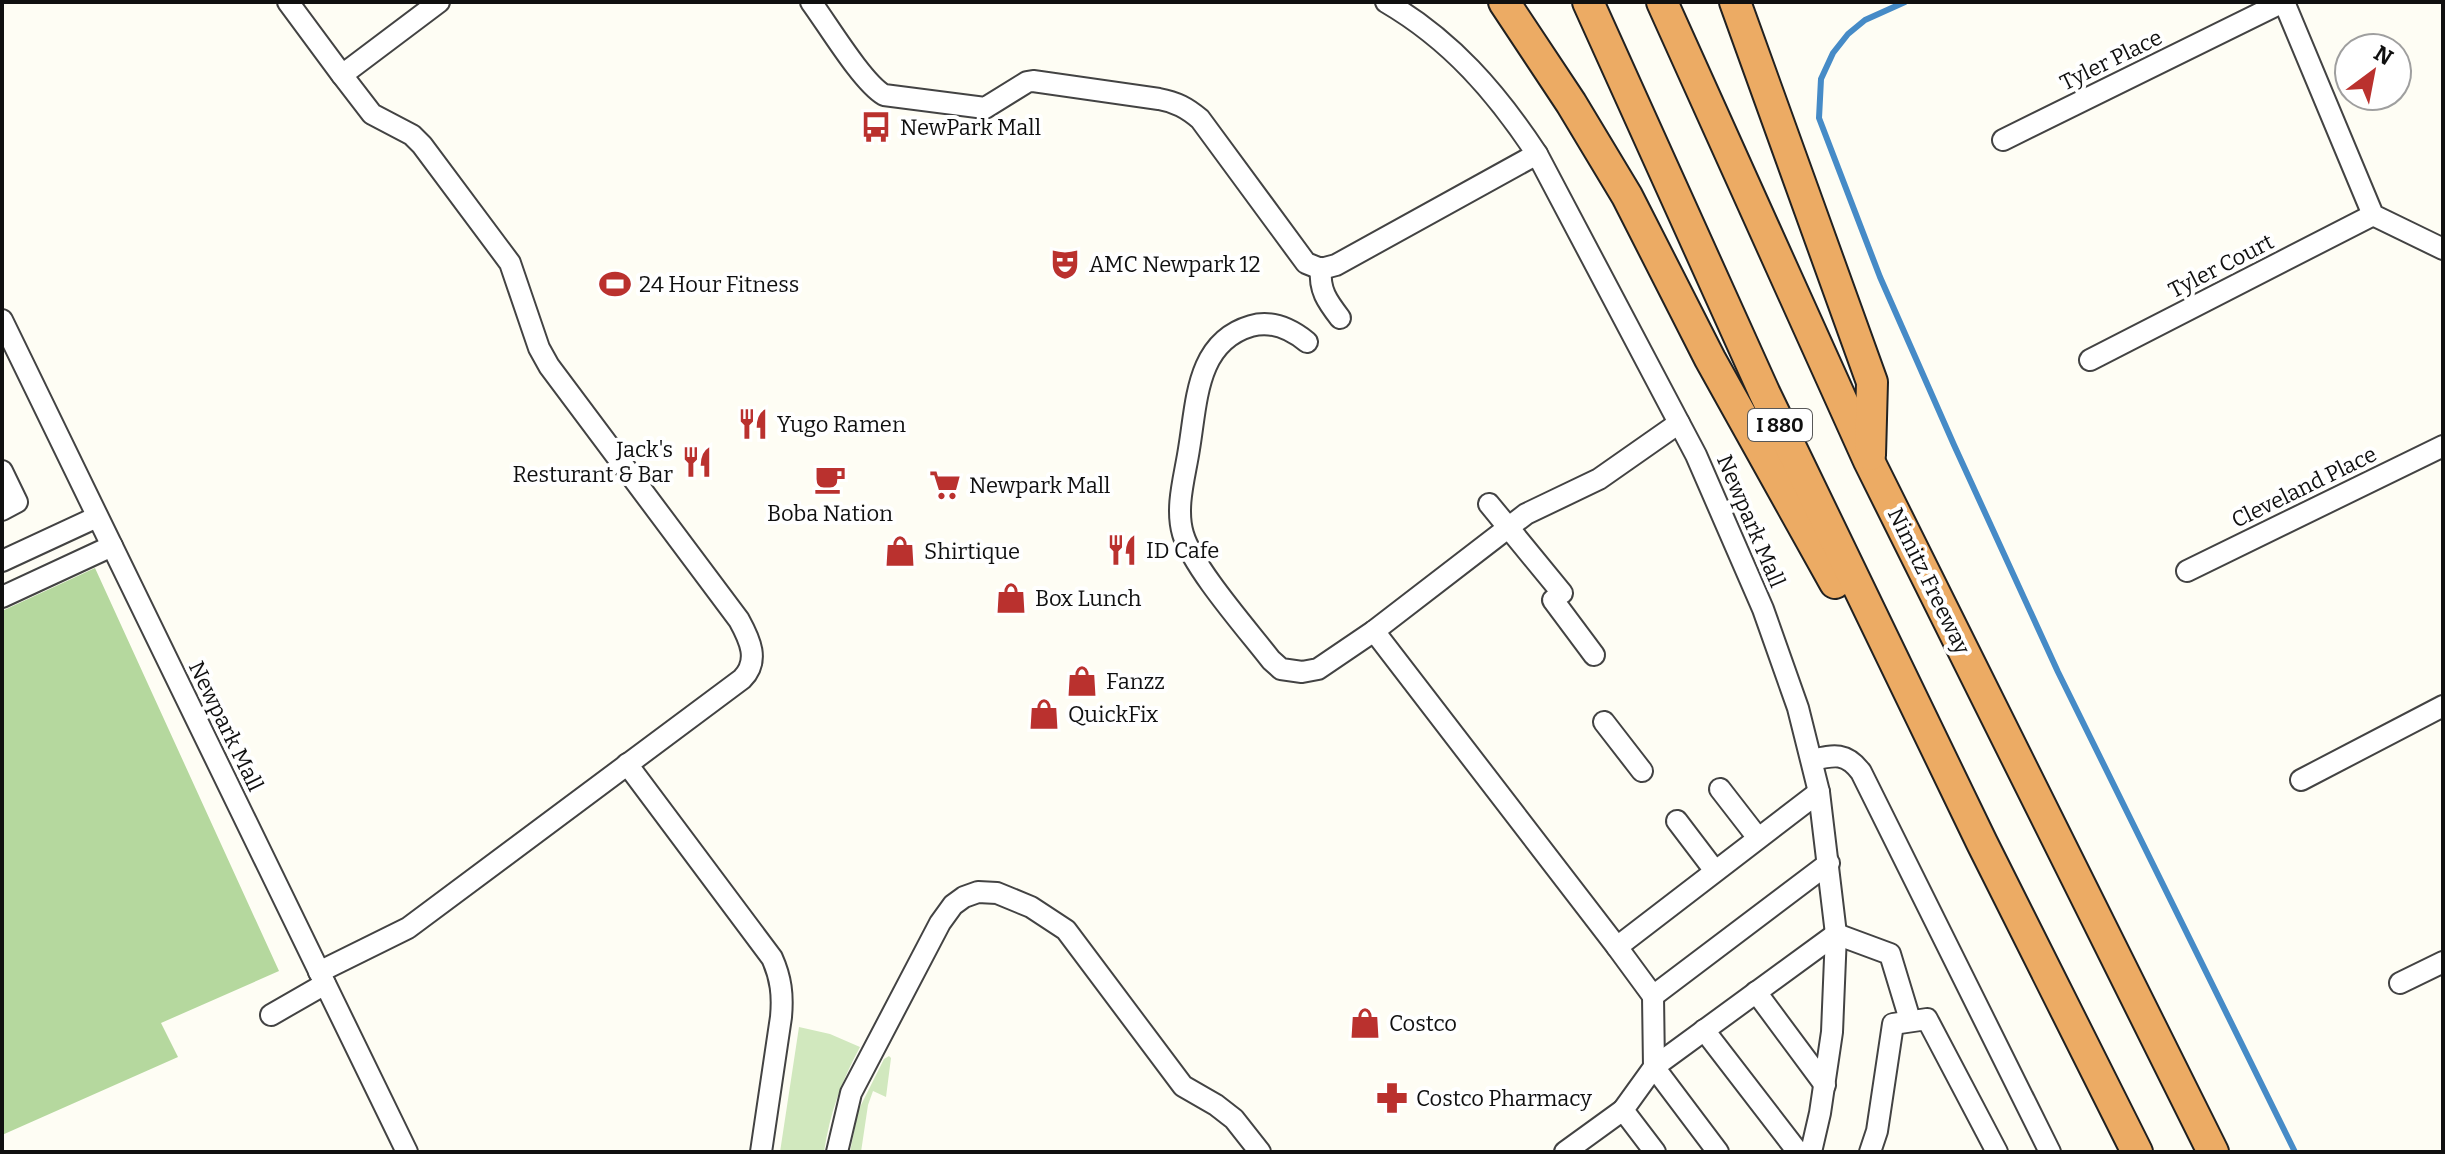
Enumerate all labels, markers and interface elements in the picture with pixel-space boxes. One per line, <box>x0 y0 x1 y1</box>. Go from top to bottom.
street label: Tyler Place <box>2055 24 2167 96</box>
north arrow <box>2333 32 2413 112</box>
text: N <box>2369 40 2398 71</box>
bus stop icon: NewPark Mall <box>859 110 893 144</box>
place label: NewPark Mall <box>900 114 1041 141</box>
street label: Tyler Court <box>2164 228 2278 304</box>
theatre icon: AMC Newpark 12 <box>1048 247 1082 281</box>
place label: AMC Newpark 12 <box>1089 251 1261 278</box>
sports icon: 24 Hour Fitness <box>598 267 632 301</box>
place label: 24 Hour Fitness <box>639 271 799 298</box>
restaurant icon: Yugo Ramen <box>736 407 770 441</box>
road number: I 880 <box>1748 409 1812 441</box>
place label: Yugo Ramen <box>777 411 906 438</box>
place label: Jack's Resturant & Bar <box>512 436 673 488</box>
street label: Cleveland Place <box>2227 440 2381 534</box>
restaurant icon: Jack's Resturant & Bar <box>680 445 714 479</box>
street label: Newpark Mall <box>1711 451 1791 591</box>
cafe icon: Boba Nation <box>813 462 847 496</box>
supermarket icon: Newpark Mall <box>928 468 962 502</box>
place label: Newpark Mall <box>969 472 1110 499</box>
place label: Boba Nation <box>767 500 893 527</box>
street label: Nimitz Freeway <box>1882 503 1976 659</box>
restaurant icon: ID Cafe <box>1105 533 1139 567</box>
shop icon: Shirtique <box>883 534 917 568</box>
place label: ID Cafe <box>1146 537 1219 564</box>
place label: Shirtique <box>924 538 1020 565</box>
shop icon: Box Lunch <box>994 581 1028 615</box>
place label: Box Lunch <box>1035 585 1142 612</box>
street label: Newpark Mall <box>183 657 269 795</box>
shop icon: Fanzz <box>1065 664 1099 698</box>
place label: Fanzz <box>1106 668 1165 695</box>
shop icon: QuickFix <box>1027 697 1061 731</box>
place label: QuickFix <box>1068 701 1158 728</box>
shop icon: Costco <box>1348 1006 1382 1040</box>
place label: Costco <box>1389 1010 1457 1037</box>
pharmacy icon: Costco Pharmacy <box>1375 1081 1409 1115</box>
place label: Costco Pharmacy <box>1416 1085 1592 1112</box>

